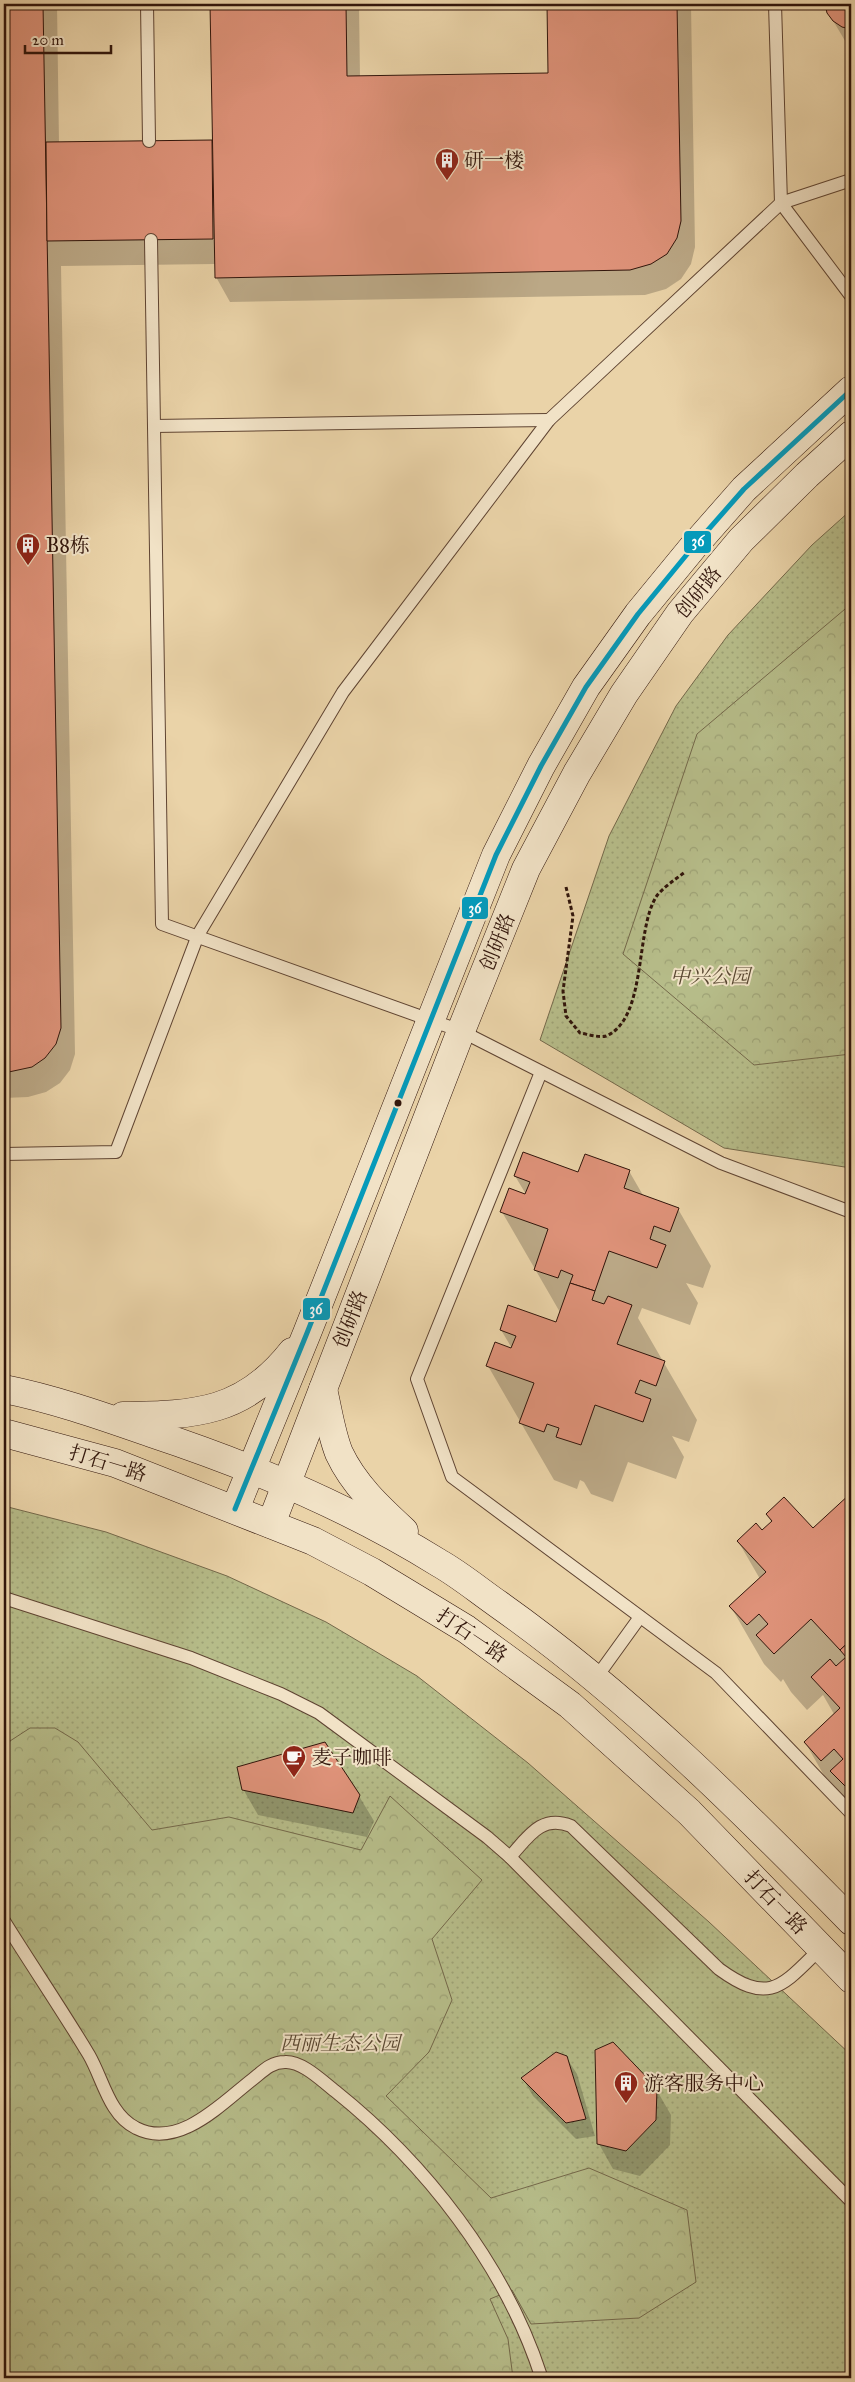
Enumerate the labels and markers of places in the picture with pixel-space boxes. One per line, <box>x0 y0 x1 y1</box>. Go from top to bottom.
building icon: 研一楼 <box>434 147 460 181</box>
place label: 研一楼 <box>464 148 524 172</box>
building icon: B8栋 <box>15 532 41 566</box>
place label: B8栋 <box>46 533 90 557</box>
unlabelled marker <box>393 1098 403 1108</box>
cafe icon: 麦子咖啡 <box>281 1744 307 1778</box>
place label: 麦子咖啡 <box>312 1745 392 1769</box>
building icon: 游客服务中心 <box>613 2070 639 2104</box>
place label: 游客服务中心 <box>644 2071 764 2095</box>

